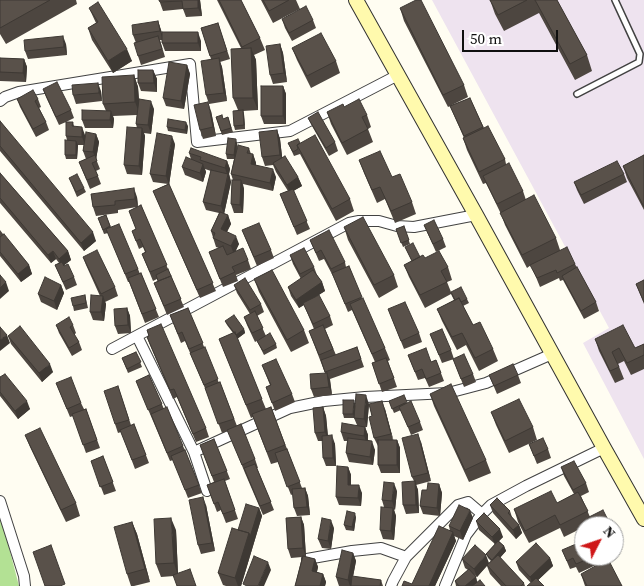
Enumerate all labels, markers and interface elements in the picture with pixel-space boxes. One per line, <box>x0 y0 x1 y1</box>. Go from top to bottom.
scale bar <box>464 20 560 52</box>
text: 50 m <box>470 28 502 49</box>
north arrow <box>574 516 624 566</box>
text: N <box>599 521 620 542</box>

